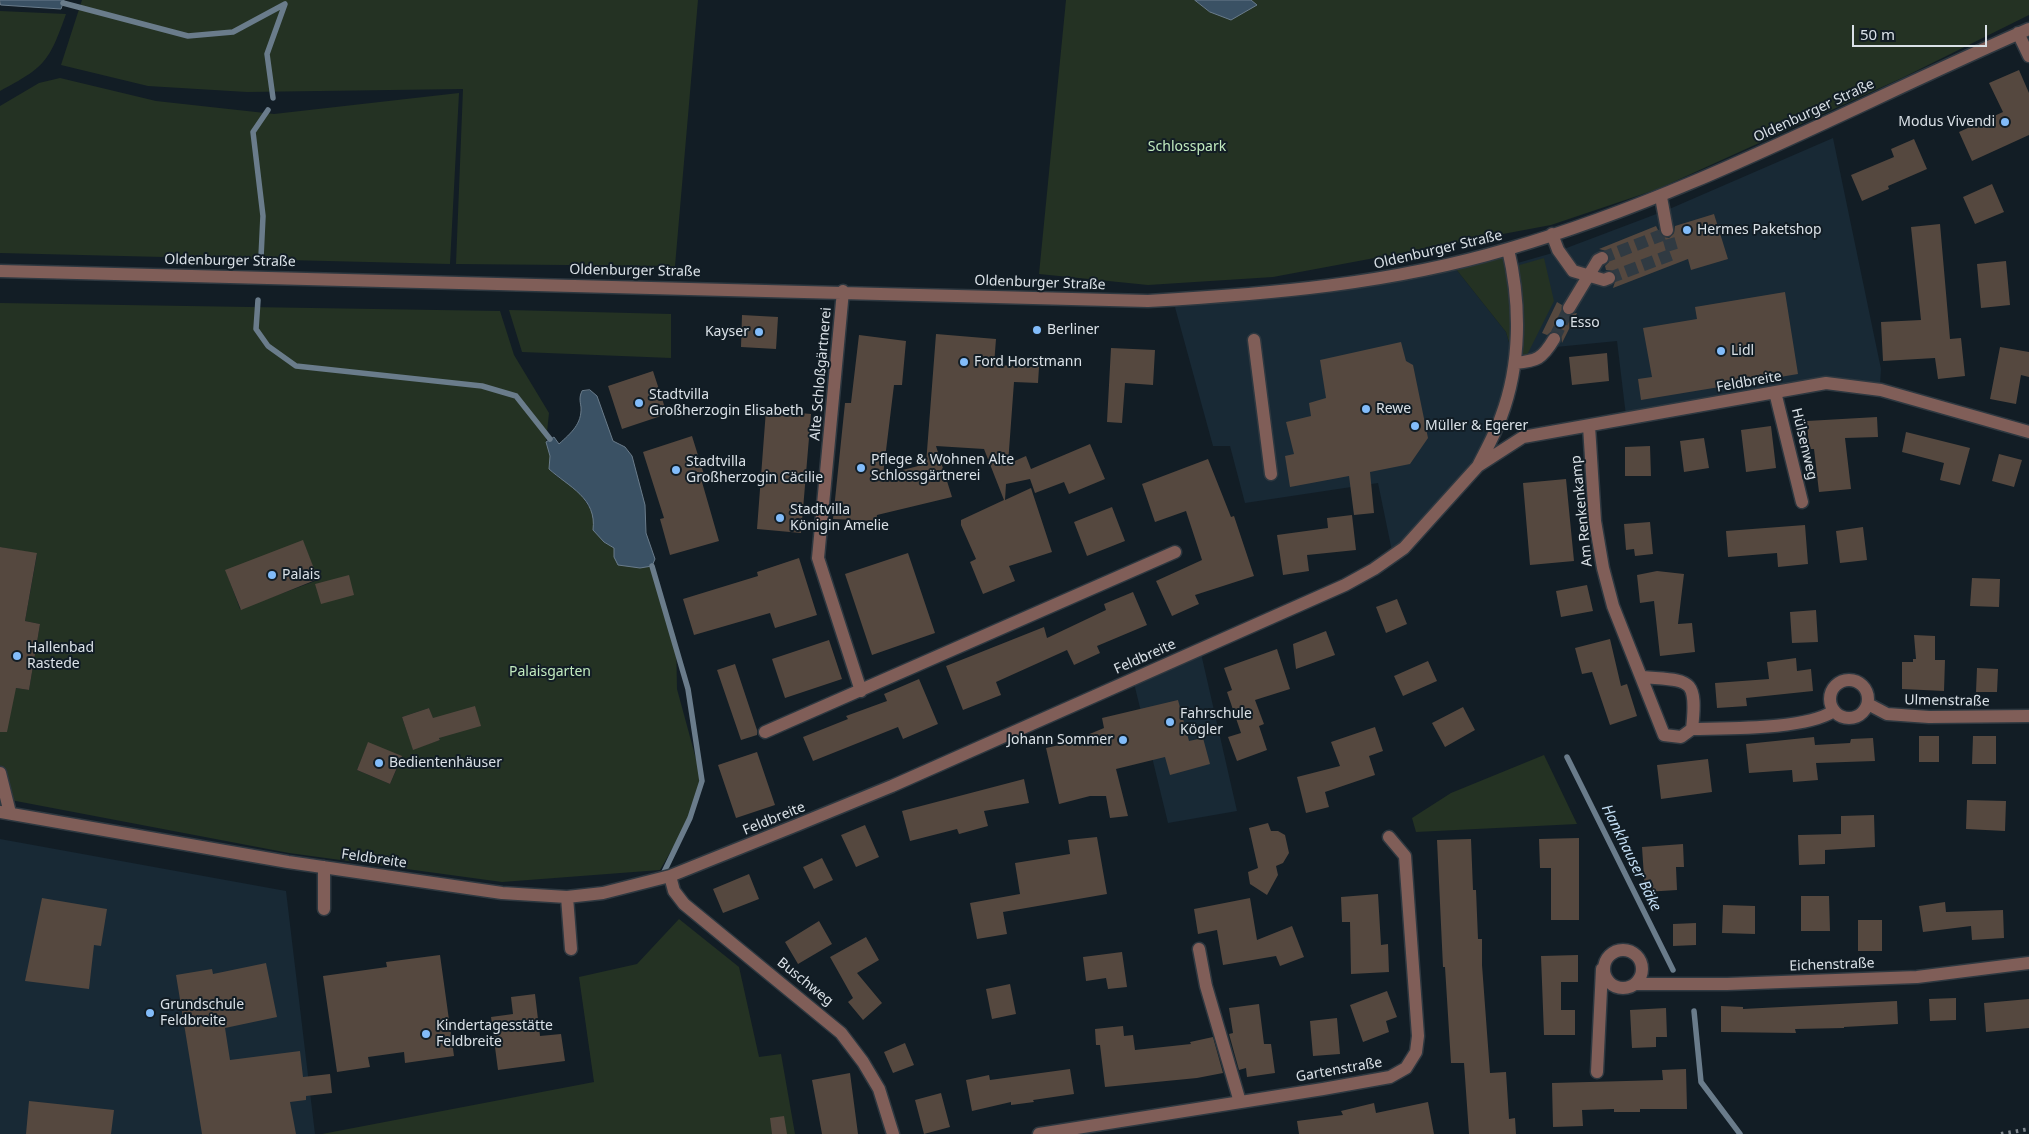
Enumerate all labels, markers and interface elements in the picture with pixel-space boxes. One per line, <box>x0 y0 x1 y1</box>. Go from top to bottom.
scale bar <box>1854 15 1989 47</box>
text: 50 m <box>1860 24 1895 44</box>
street label: Oldenburger Straße <box>1751 76 1877 146</box>
place label: Modus Vivendi <box>1898 114 1995 130</box>
marker: Modus Vivendi <box>1999 116 2011 128</box>
park label: Schlosspark <box>1148 139 1226 155</box>
place label: Hermes Paketshop <box>1697 222 1822 238</box>
marker: Hermes Paketshop <box>1681 224 1693 236</box>
street label: Oldenburger Straße <box>1372 227 1504 273</box>
street label: Oldenburger Straße <box>164 251 296 271</box>
street label: Oldenburger Straße <box>569 261 701 281</box>
street label: Oldenburger Straße <box>974 272 1106 294</box>
street label: Alte Schloßgärtnerei <box>807 307 835 441</box>
place label: Esso <box>1570 315 1600 331</box>
marker: Esso <box>1554 317 1566 329</box>
place label: Berliner <box>1047 322 1099 338</box>
place label: Kayser <box>705 324 749 340</box>
marker: Berliner <box>1031 324 1043 336</box>
marker: Kayser <box>753 326 765 338</box>
place label: Lidl <box>1731 343 1754 359</box>
marker: Lidl <box>1715 345 1727 357</box>
place label: Ford Horstmann <box>974 354 1082 370</box>
marker: Ford Horstmann <box>958 356 970 368</box>
street label: Feldbreite <box>1715 368 1783 396</box>
place label: Stadtvilla Großherzogin Elisabeth <box>649 387 804 420</box>
marker: Stadtvilla Großherzogin Elisabeth <box>633 397 645 409</box>
place label: Rewe <box>1376 401 1411 417</box>
marker: Rewe <box>1360 403 1372 415</box>
street label: Hülsenweg <box>1788 406 1820 482</box>
place label: Müller & Egerer <box>1425 418 1528 434</box>
marker: Müller & Egerer <box>1409 420 1421 432</box>
place label: Pflege & Wohnen Alte Schlossgärtnerei <box>871 452 1014 484</box>
place label: Stadtvilla Großherzogin Cäcilie <box>686 454 823 487</box>
street label: Am Renkenkamp <box>1568 454 1596 568</box>
marker: Pflege & Wohnen Alte Schlossgärtnerei <box>855 462 867 474</box>
marker: Stadtvilla Großherzogin Cäcilie <box>670 464 682 476</box>
place label: Stadtvilla Königin Amelie <box>790 502 889 534</box>
marker: Stadtvilla Königin Amelie <box>774 512 786 524</box>
place label: Palais <box>282 567 320 583</box>
marker: Palais <box>266 569 278 581</box>
street label: Feldbreite <box>1111 636 1179 678</box>
place label: Hallenbad Rastede <box>27 640 94 672</box>
marker: Hallenbad Rastede <box>11 650 23 662</box>
park label: Palaisgarten <box>509 664 591 680</box>
street label: Ulmenstraße <box>1904 692 1990 710</box>
place label: Fahrschule Kögler <box>1180 706 1252 739</box>
marker: Fahrschule Kögler <box>1164 716 1176 728</box>
place label: Johann Sommer <box>1007 732 1113 748</box>
marker: Johann Sommer <box>1117 734 1129 746</box>
place label: Bedientenhäuser <box>389 755 502 771</box>
marker: Bedientenhäuser <box>373 757 385 769</box>
street label: Feldbreite <box>740 799 808 839</box>
water label: Hankhauser Bäke <box>1597 802 1665 914</box>
street label: Feldbreite <box>340 846 408 872</box>
street label: Buschweg <box>774 954 836 1010</box>
street label: Eichenstraße <box>1789 955 1875 975</box>
place label: Grundschule Feldbreite <box>160 997 244 1030</box>
marker: Grundschule Feldbreite <box>144 1007 156 1019</box>
place label: Kindertagesstätte Feldbreite <box>436 1018 553 1050</box>
marker: Kindertagesstätte Feldbreite <box>420 1028 432 1040</box>
street label: Gartenstraße <box>1295 1054 1383 1086</box>

